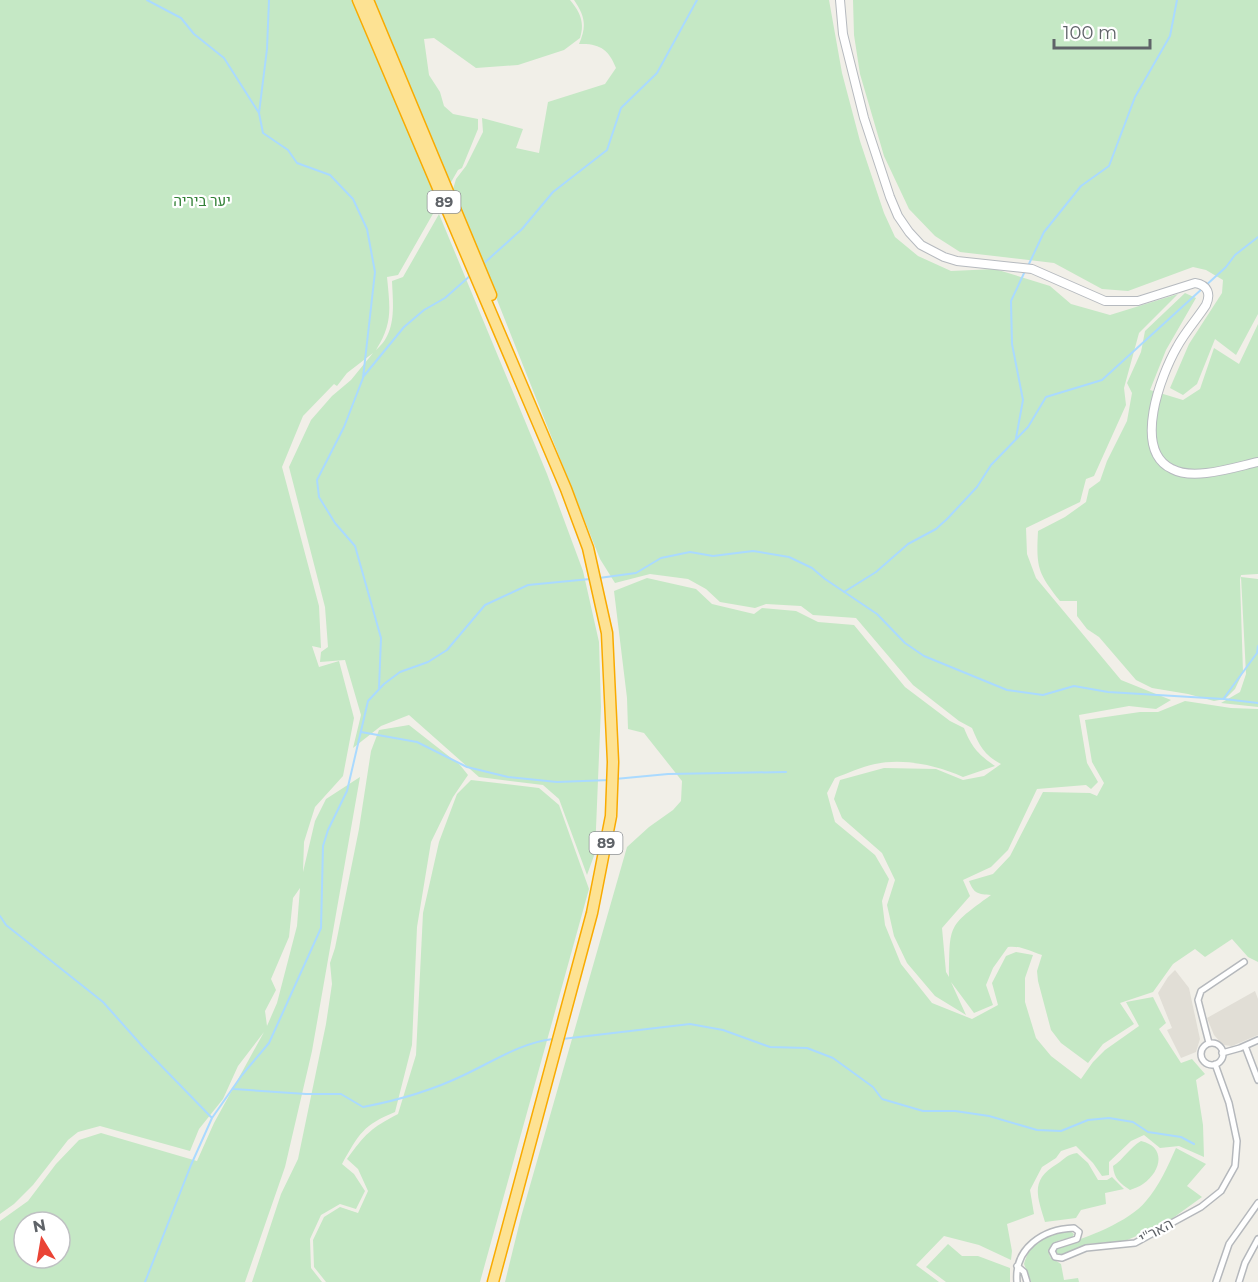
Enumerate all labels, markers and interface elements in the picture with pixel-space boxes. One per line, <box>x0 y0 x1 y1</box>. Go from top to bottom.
scale bar <box>1054 12 1150 50</box>
text: 100 m <box>1063 22 1117 44</box>
park label: יער ביריה <box>173 191 231 210</box>
road number: 89 <box>428 191 460 213</box>
road number: 89 <box>590 832 622 854</box>
north arrow <box>12 1210 72 1270</box>
street label: האר"י <box>1135 1214 1176 1247</box>
text: N <box>31 1215 47 1236</box>

